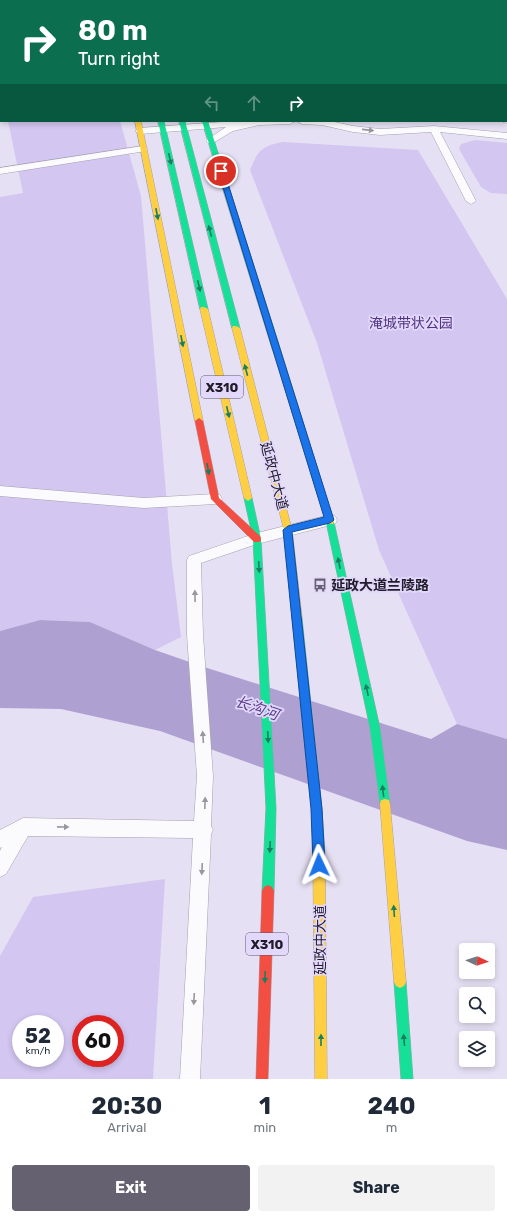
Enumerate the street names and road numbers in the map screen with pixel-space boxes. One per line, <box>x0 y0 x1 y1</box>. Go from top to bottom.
road number: X310 <box>201 376 243 398</box>
street label: 延政中大道 <box>257 440 291 512</box>
street label: 延政中大道 <box>312 905 329 975</box>
road number: X310 <box>246 933 288 955</box>

